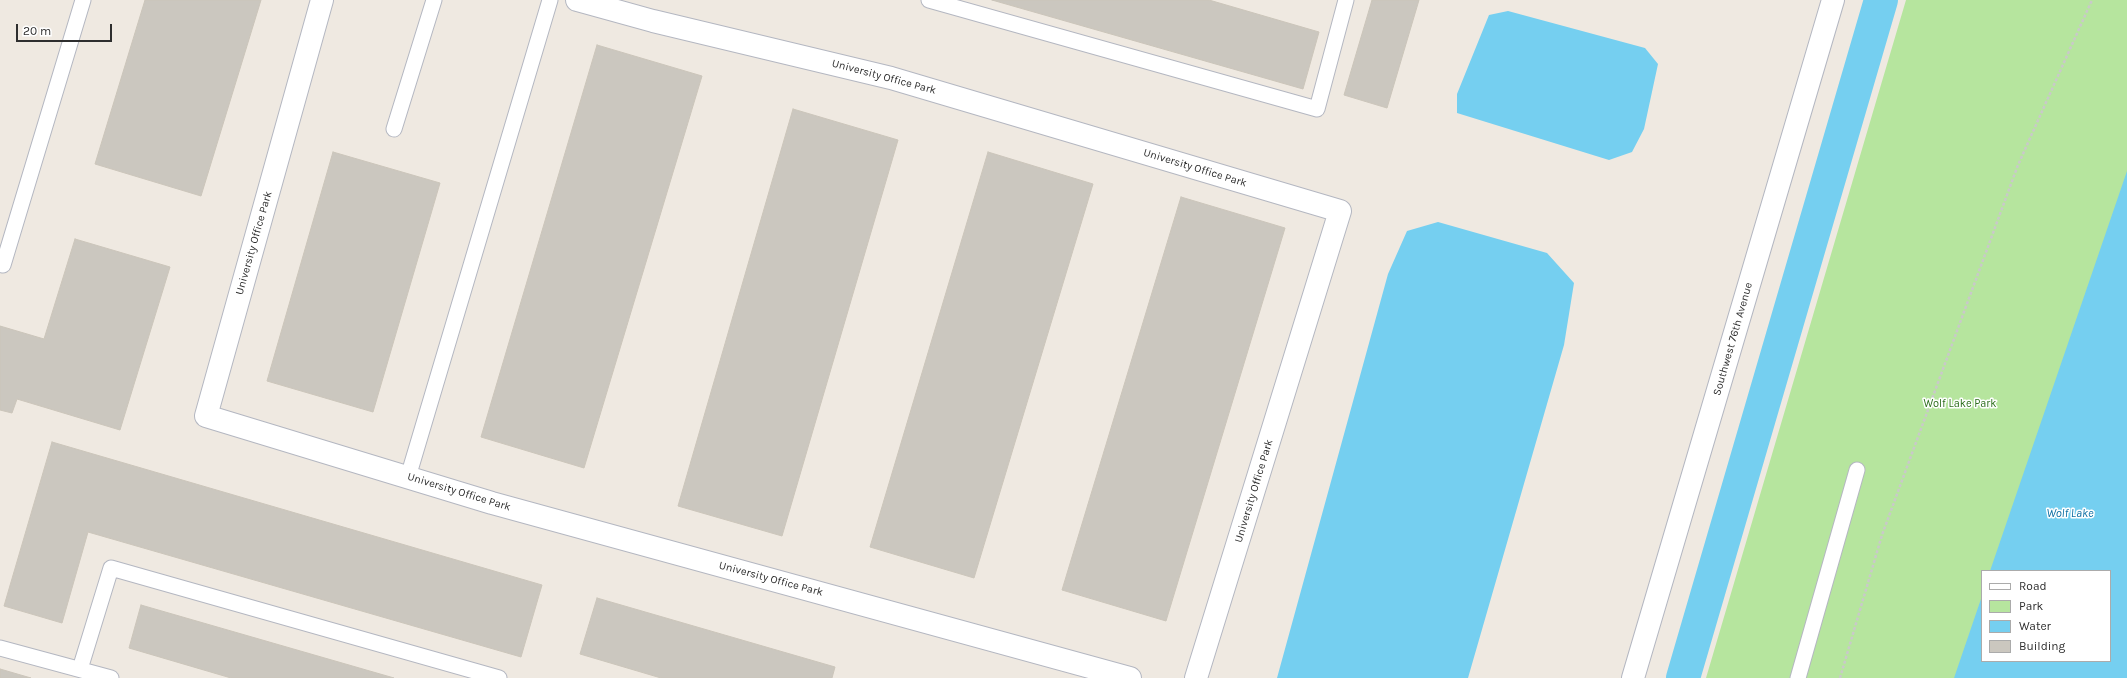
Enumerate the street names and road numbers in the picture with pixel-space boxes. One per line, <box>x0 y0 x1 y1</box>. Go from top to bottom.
street label: University Office Park <box>830 57 938 97</box>
street label: University Office Park <box>1142 146 1248 190</box>
street label: University Office Park <box>233 190 275 296</box>
street label: Southwest 76th Avenue <box>1710 281 1756 397</box>
street label: University Office Park <box>1232 438 1276 544</box>
street label: University Office Park <box>406 470 512 514</box>
street label: University Office Park <box>717 559 825 599</box>

